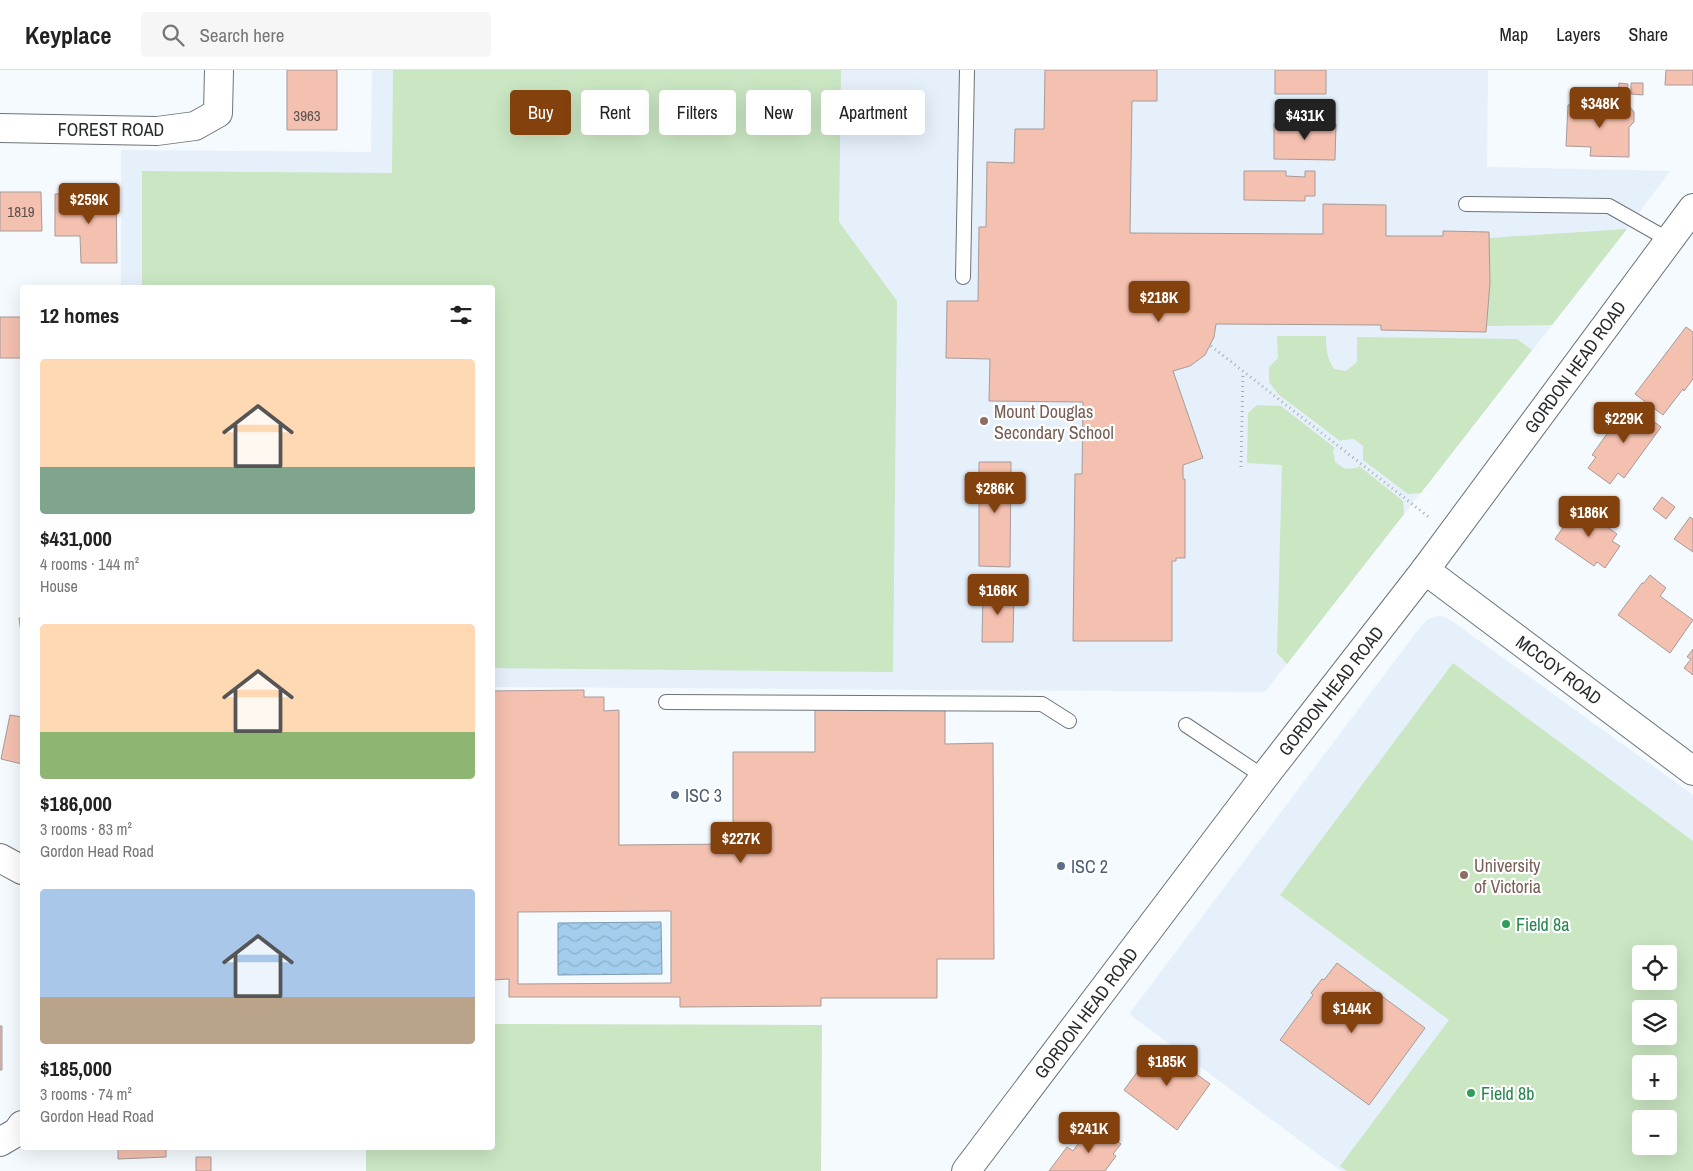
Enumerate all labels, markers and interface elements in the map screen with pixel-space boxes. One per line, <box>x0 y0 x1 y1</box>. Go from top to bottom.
search box <box>141 12 491 57</box>
text: Keyplace <box>25 19 111 51</box>
icon: search <box>159 21 187 49</box>
text: Search here <box>199 22 284 48</box>
text: Map <box>1500 22 1528 47</box>
text: Layers <box>1556 22 1601 47</box>
text: Share <box>1629 22 1668 47</box>
pin: $348K <box>1565 87 1635 129</box>
chip: Buy <box>510 90 571 135</box>
chip: Rent <box>581 90 649 135</box>
chip: Filters <box>659 90 736 135</box>
chip: New <box>746 90 811 135</box>
chip: Apartment <box>821 90 925 135</box>
text: $348K <box>1581 92 1619 114</box>
pin: $431K <box>1270 98 1340 141</box>
text: $431K <box>1286 104 1324 126</box>
house number: 3963 <box>293 105 321 126</box>
street label: FOREST ROAD <box>58 117 164 142</box>
pin: $259K <box>54 182 124 225</box>
text: $259K <box>70 188 108 210</box>
house number: 1819 <box>7 201 35 222</box>
pin: $218K <box>1124 280 1194 323</box>
text: $218K <box>1140 286 1178 308</box>
street label: GORDON HEAD ROAD <box>1518 296 1632 438</box>
text: 12 homes <box>40 301 119 330</box>
icon: filters <box>447 301 475 329</box>
icon: home <box>213 391 303 481</box>
place label: Mount Douglas Secondary School <box>994 399 1114 445</box>
pin: $229K <box>1589 402 1659 444</box>
text: $229K <box>1605 407 1643 429</box>
marker: Mount Douglas Secondary School <box>978 415 990 427</box>
pin: $286K <box>960 472 1030 514</box>
text: $286K <box>976 477 1014 499</box>
pin: $186K <box>1554 496 1624 538</box>
text: $186K <box>1570 501 1608 523</box>
text: $431,000 <box>40 524 112 553</box>
text: 4 rooms · 144 m² <box>40 553 139 575</box>
pin: $166K <box>963 574 1033 616</box>
text: House <box>40 575 78 597</box>
text: $166K <box>979 579 1017 601</box>
street label: GORDON HEAD ROAD <box>1272 621 1390 761</box>
street label: MCCOY ROAD <box>1511 629 1607 711</box>
icon: home <box>213 656 303 746</box>
place label: ISC 3 <box>685 783 722 808</box>
text: $186,000 <box>40 789 112 818</box>
marker: ISC 3 <box>669 789 681 801</box>
text: 3 rooms · 83 m² <box>40 818 132 840</box>
pin: $227K <box>706 822 776 864</box>
text: $227K <box>722 827 760 849</box>
text: Gordon Head Road <box>40 840 154 862</box>
place label: University of Victoria <box>1474 853 1541 899</box>
place label: ISC 2 <box>1071 854 1108 879</box>
marker: ISC 2 <box>1055 860 1067 872</box>
marker: University of Victoria <box>1458 869 1470 881</box>
place label: Field 8a <box>1516 912 1569 937</box>
marker: Field 8a <box>1500 918 1512 930</box>
icon: home <box>213 921 303 1011</box>
street label: GORDON HEAD ROAD <box>1028 942 1144 1084</box>
map controls <box>1632 945 1677 1155</box>
button: locate <box>1632 945 1677 990</box>
pin: $144K <box>1317 992 1387 1034</box>
text: $144K <box>1333 997 1371 1019</box>
button: layers <box>1632 1000 1677 1045</box>
pin: $185K <box>1132 1044 1202 1087</box>
text: $185K <box>1148 1050 1186 1072</box>
text: $185,000 <box>40 1054 112 1083</box>
button: + <box>1632 1055 1677 1100</box>
place label: Field 8b <box>1481 1081 1534 1106</box>
text: 3 rooms · 74 m² <box>40 1083 132 1105</box>
marker: Field 8b <box>1465 1087 1477 1099</box>
text: Gordon Head Road <box>40 1105 154 1127</box>
button: − <box>1632 1110 1677 1155</box>
pin: $241K <box>1054 1112 1124 1154</box>
text: $241K <box>1070 1117 1108 1139</box>

